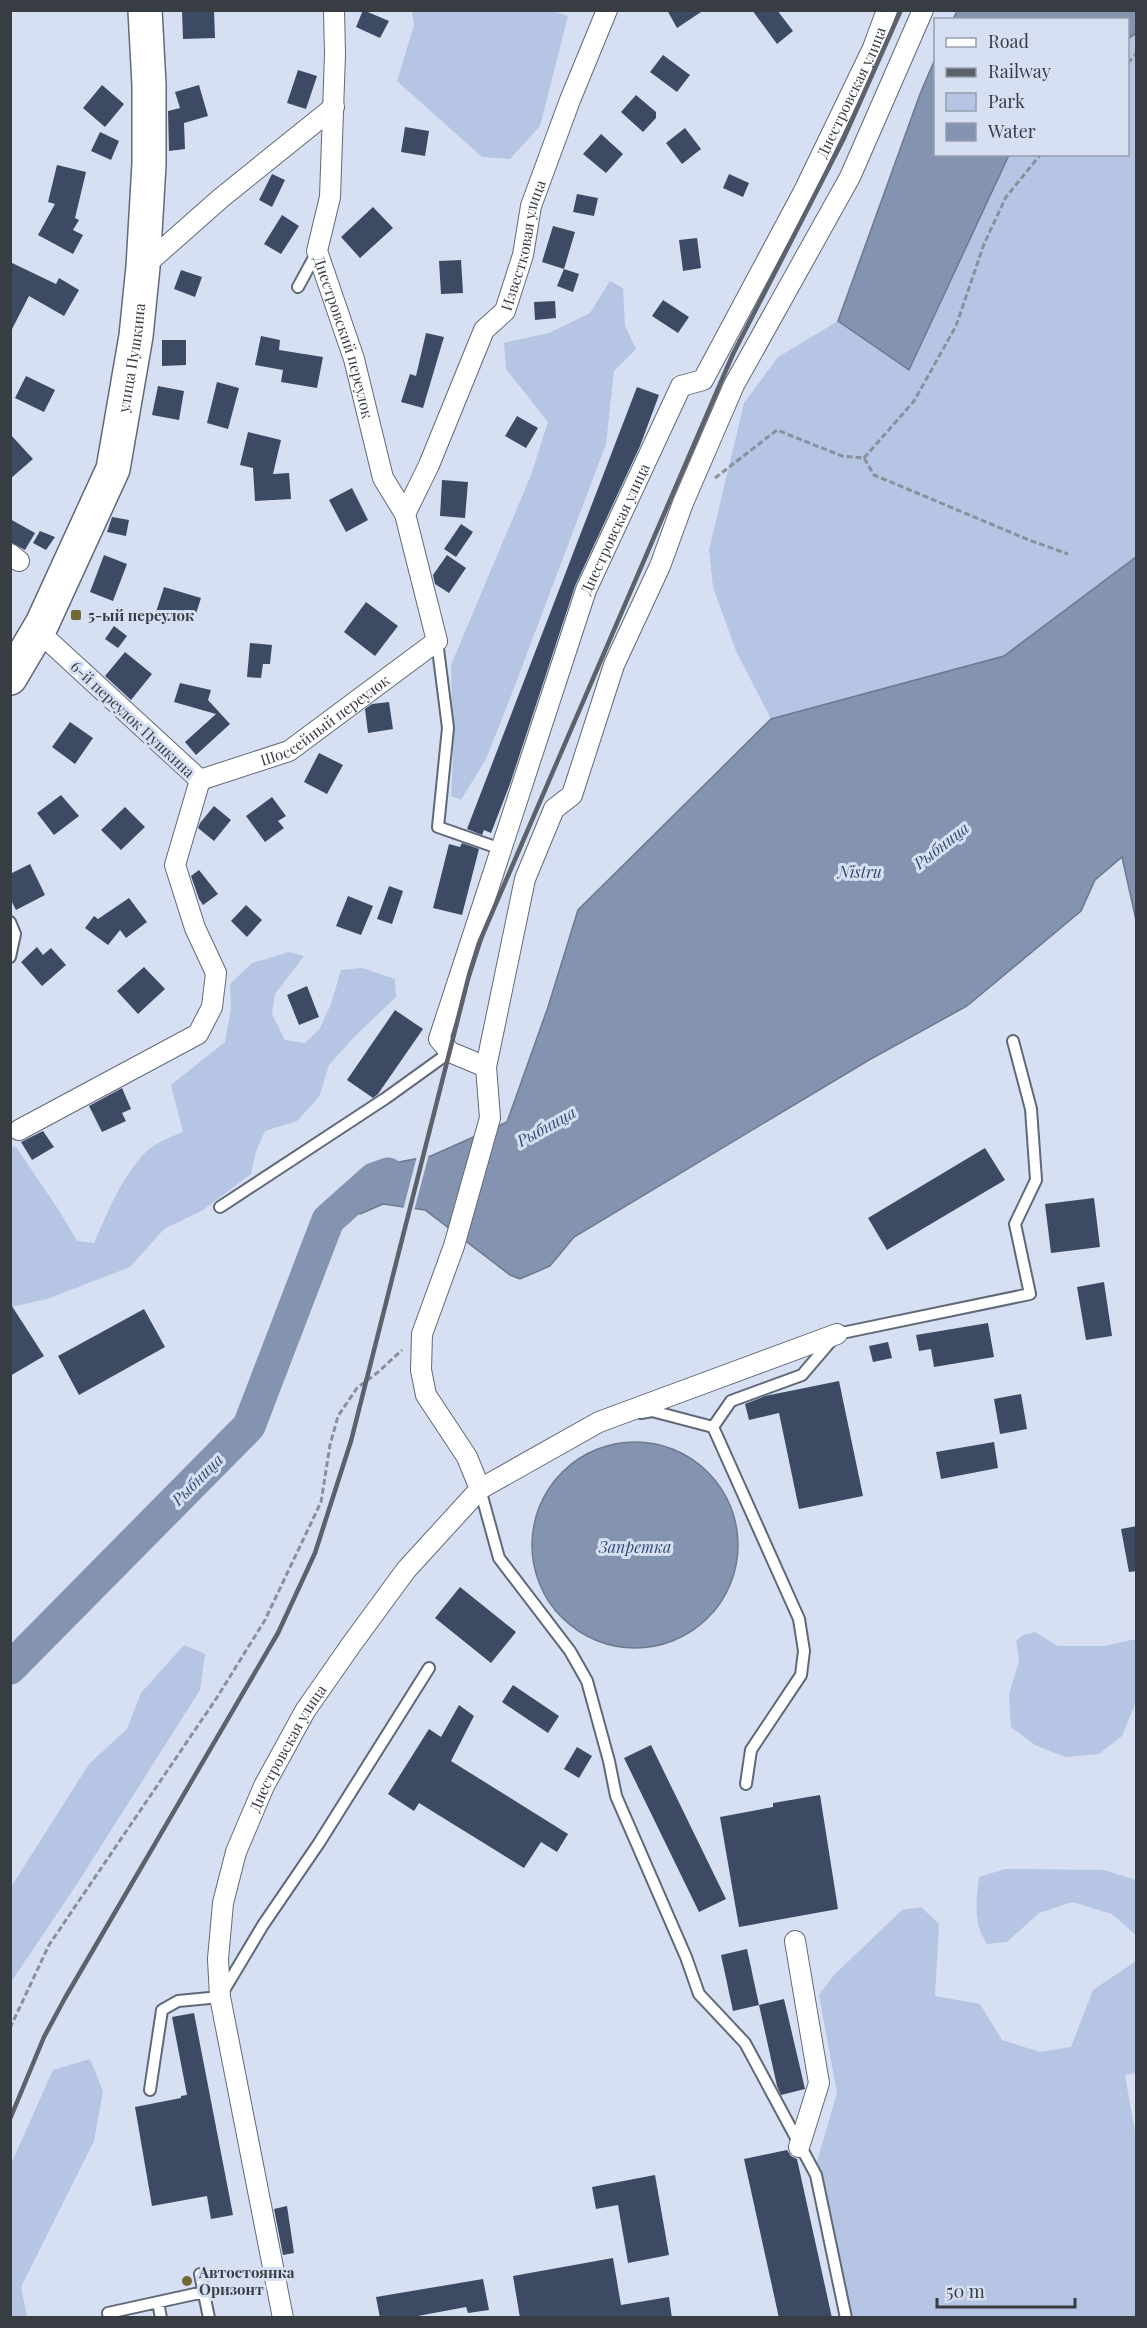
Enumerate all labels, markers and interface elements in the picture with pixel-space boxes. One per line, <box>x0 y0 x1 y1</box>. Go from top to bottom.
legend <box>934 18 1129 156</box>
street label: Днестровская улица <box>812 23 890 161</box>
text: Road <box>988 29 1029 53</box>
text: Railway <box>988 59 1051 83</box>
text: Park <box>988 89 1025 113</box>
text: Water <box>987 119 1036 143</box>
street label: Известковая улица <box>496 176 550 313</box>
street label: Днестровский переулок <box>309 253 378 421</box>
street label: улица Пушкина <box>113 302 149 415</box>
street label: Днестровская улица <box>575 459 654 598</box>
place label: 5-ый переулок <box>88 605 195 625</box>
marker: 5-ый переулок <box>69 608 83 622</box>
street label: 6-й переулок Пушкина <box>67 656 200 782</box>
street label: Шоссейный переулок <box>257 670 394 770</box>
water label: Рыбница <box>908 817 973 874</box>
water label: Nistru <box>836 861 882 882</box>
water label: Рыбница <box>512 1101 579 1151</box>
water label: Рыбница <box>166 1449 227 1510</box>
water label: Запретка <box>598 1536 671 1557</box>
street label: Днестровская улица <box>244 1680 331 1815</box>
place label: Автостоянка Оризонт <box>198 2262 295 2299</box>
scale bar <box>937 2271 1075 2309</box>
marker: Автостоянка Оризонт <box>180 2274 194 2288</box>
text: 50 m <box>946 2279 985 2303</box>

